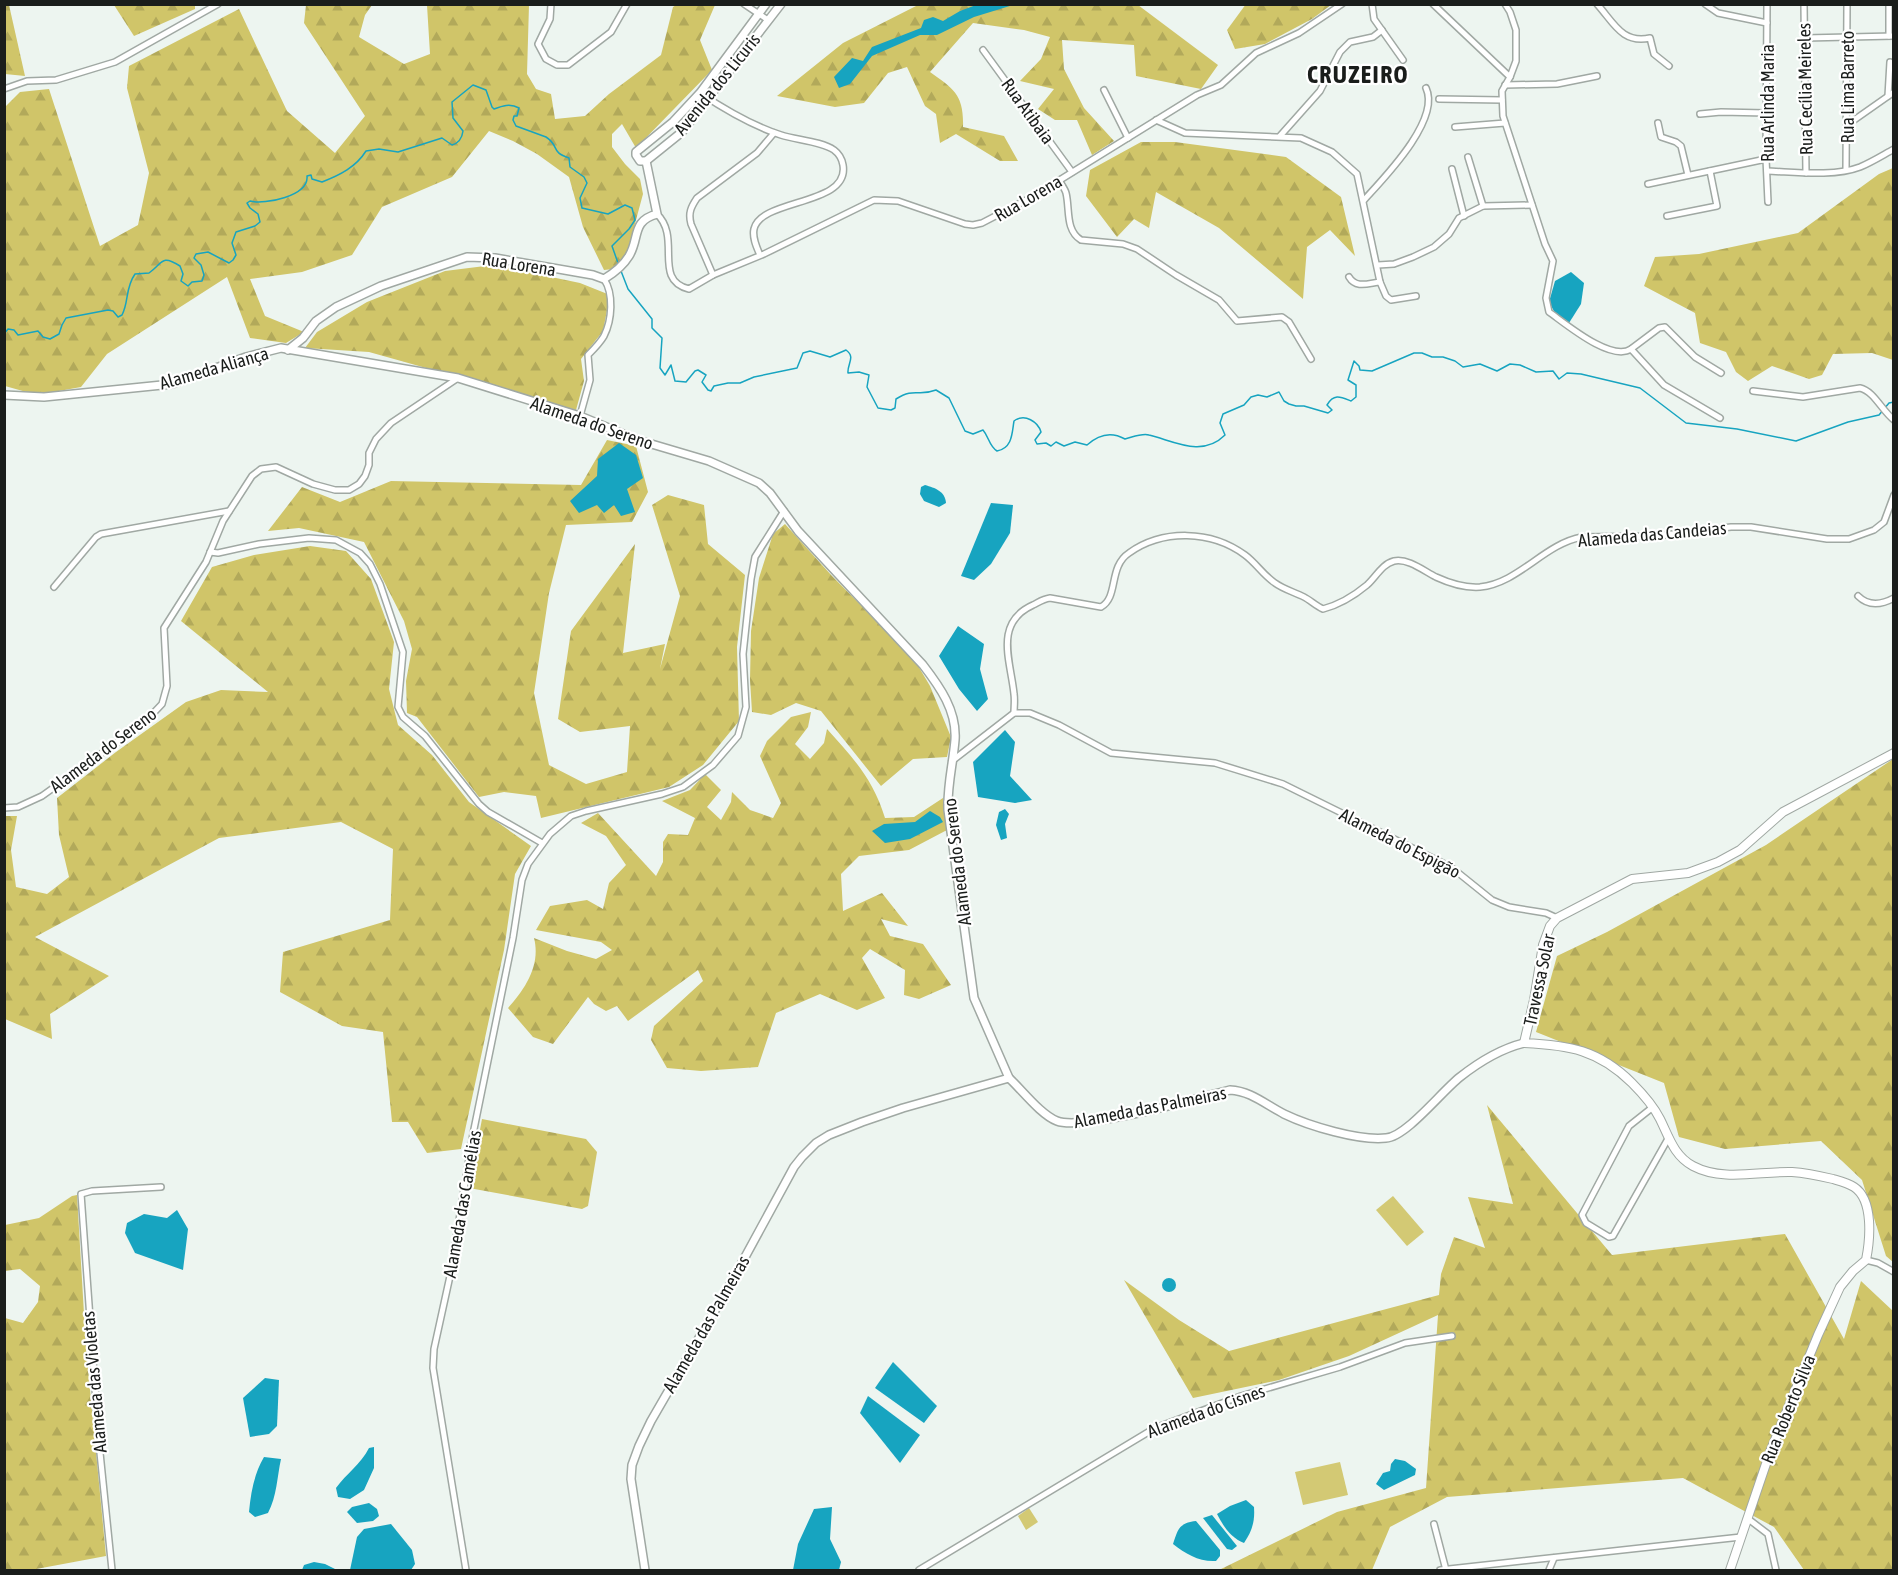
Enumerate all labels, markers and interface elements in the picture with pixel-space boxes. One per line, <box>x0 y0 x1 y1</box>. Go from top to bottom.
street label: Rua Cecília Meireles <box>1793 23 1817 155</box>
street label: Avenida dos Licuris <box>670 29 764 139</box>
street label: Rua Lima Barreto <box>1837 31 1858 143</box>
street label: Rua Arlinda Maria <box>1757 44 1778 162</box>
district label: CRUZEIRO <box>1307 61 1409 88</box>
street label: Rua Atibaia <box>997 74 1059 148</box>
street label: Rua Lorena <box>990 170 1066 226</box>
street label: Rua Lorena <box>481 248 557 280</box>
street label: Alameda Aliança <box>157 342 271 394</box>
street label: Alameda do Sereno <box>528 392 656 454</box>
street label: Alameda das Candeias <box>1577 517 1727 551</box>
street label: Alameda do Sereno <box>45 703 161 797</box>
street label: Alameda do Sereno <box>939 797 975 927</box>
street label: Alameda do Espigão <box>1336 804 1464 882</box>
street label: Travessa Solar <box>1519 931 1559 1028</box>
street label: Alameda das Palmeiras <box>1072 1082 1228 1132</box>
street label: Alameda das Camélias <box>439 1129 485 1279</box>
street label: Alameda das Palmeiras <box>658 1252 754 1396</box>
street label: Alameda das Violetas <box>77 1310 111 1454</box>
street label: Rua Roberto Silva <box>1757 1351 1819 1467</box>
street label: Alameda do Cisnes <box>1144 1380 1268 1442</box>

